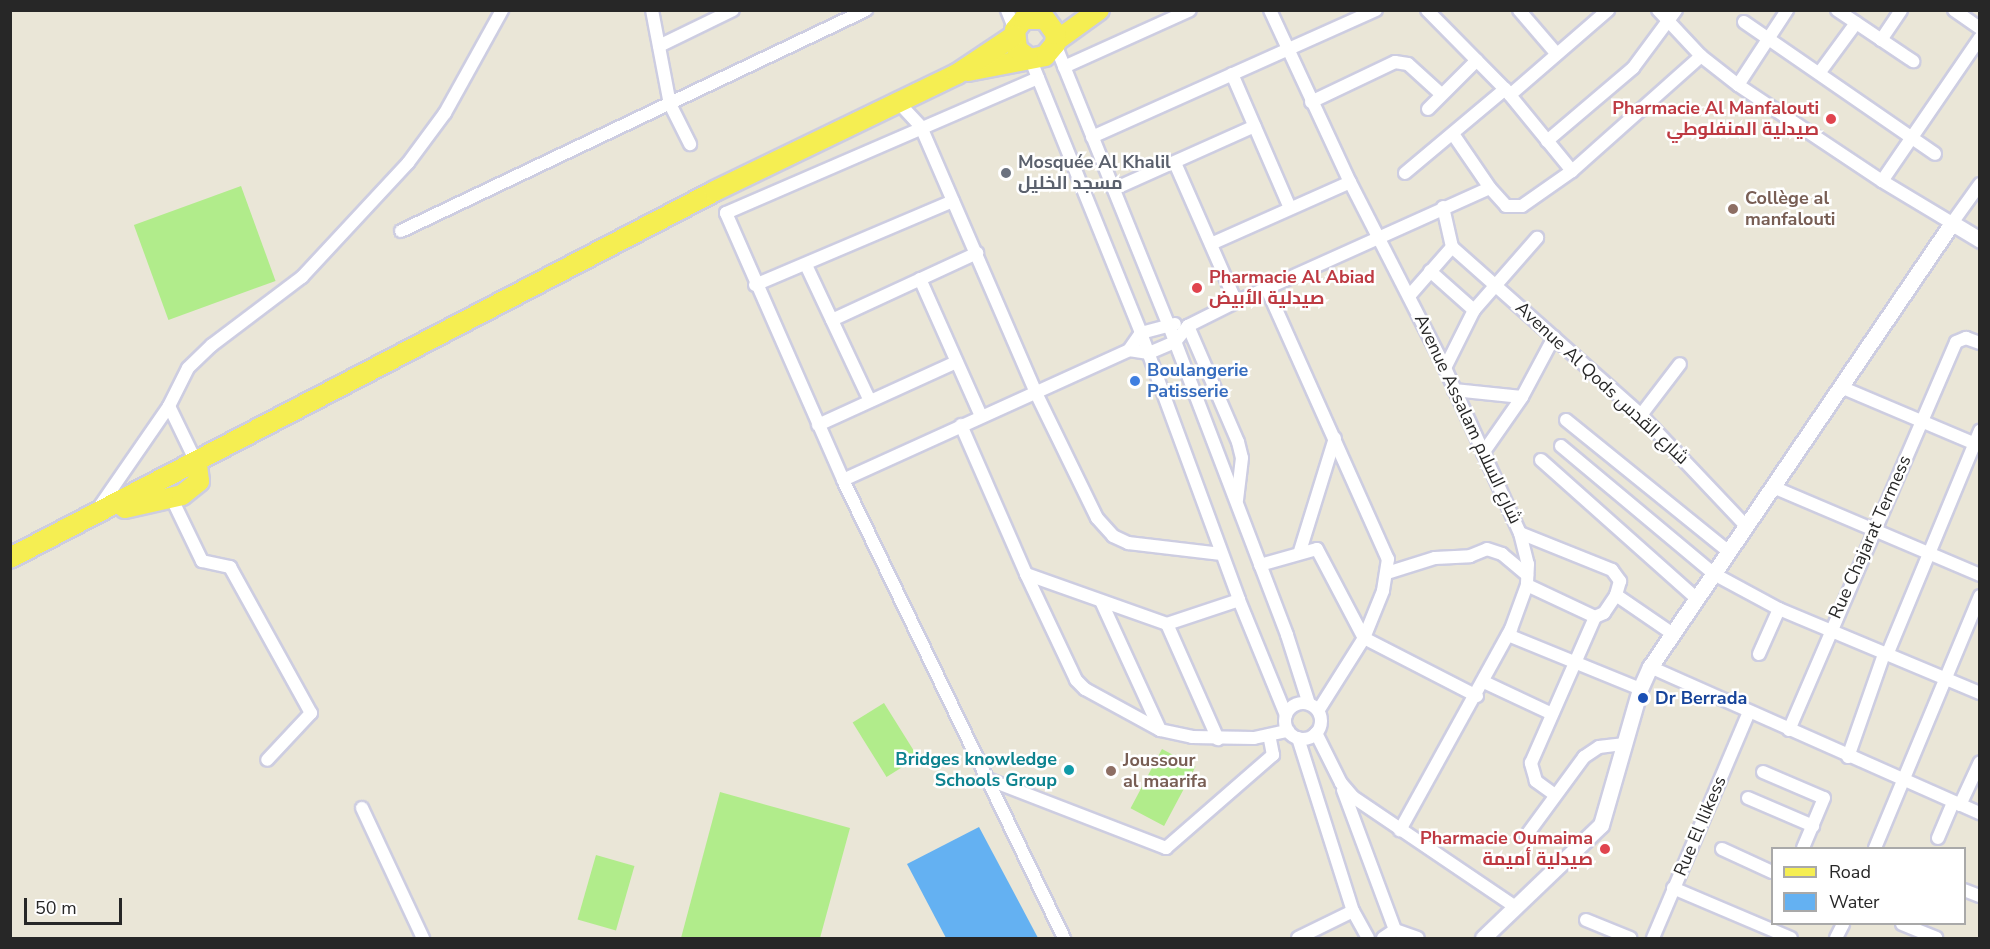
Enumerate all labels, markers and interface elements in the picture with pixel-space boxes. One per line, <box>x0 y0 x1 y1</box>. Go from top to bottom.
place label: Pharmacie Al Manfalouti صيدلية المنفلوطي <box>1612 98 1819 140</box>
marker: Pharmacie Al Manfalouti صيدلية المنفلوطي <box>1824 112 1838 126</box>
place label: Mosquée Al Khalil مسجد الخليل <box>1018 152 1171 195</box>
marker: Mosquée Al Khalil مسجد الخليل <box>999 166 1013 180</box>
place label: Collège al manfalouti <box>1745 188 1835 230</box>
marker: Collège al manfalouti <box>1726 202 1740 216</box>
place label: Pharmacie Al Abiad صيدلية الأبيض <box>1209 267 1375 310</box>
marker: Pharmacie Al Abiad صيدلية الأبيض <box>1190 281 1204 295</box>
street label: Avenue Al Qods شارع القدس <box>1511 297 1693 469</box>
street label: Avenue Assalam شارع السلام <box>1410 311 1526 527</box>
place label: Boulangerie Patisserie <box>1147 360 1248 403</box>
marker: Boulangerie Patisserie <box>1128 374 1142 388</box>
street label: Rue Chajarat Termess <box>1824 452 1916 622</box>
place label: Dr Berrada <box>1655 687 1747 709</box>
marker: Dr Berrada <box>1636 691 1650 705</box>
place label: Bridges knowledge Schools Group <box>895 749 1057 792</box>
place label: Joussour al maarifa <box>1123 750 1207 792</box>
marker: Bridges knowledge Schools Group <box>1062 763 1076 777</box>
marker: Joussour al maarifa <box>1104 764 1118 778</box>
street label: Rue El Ilikess <box>1669 773 1731 879</box>
place label: Pharmacie Oumaima صيدلية أميمة <box>1420 828 1593 870</box>
marker: Pharmacie Oumaima صيدلية أميمة <box>1598 842 1612 856</box>
legend <box>1771 847 1966 925</box>
text: Road <box>1829 860 1871 884</box>
scale bar <box>27 886 124 924</box>
text: Water <box>1829 890 1880 914</box>
text: 50 m <box>35 896 77 920</box>

